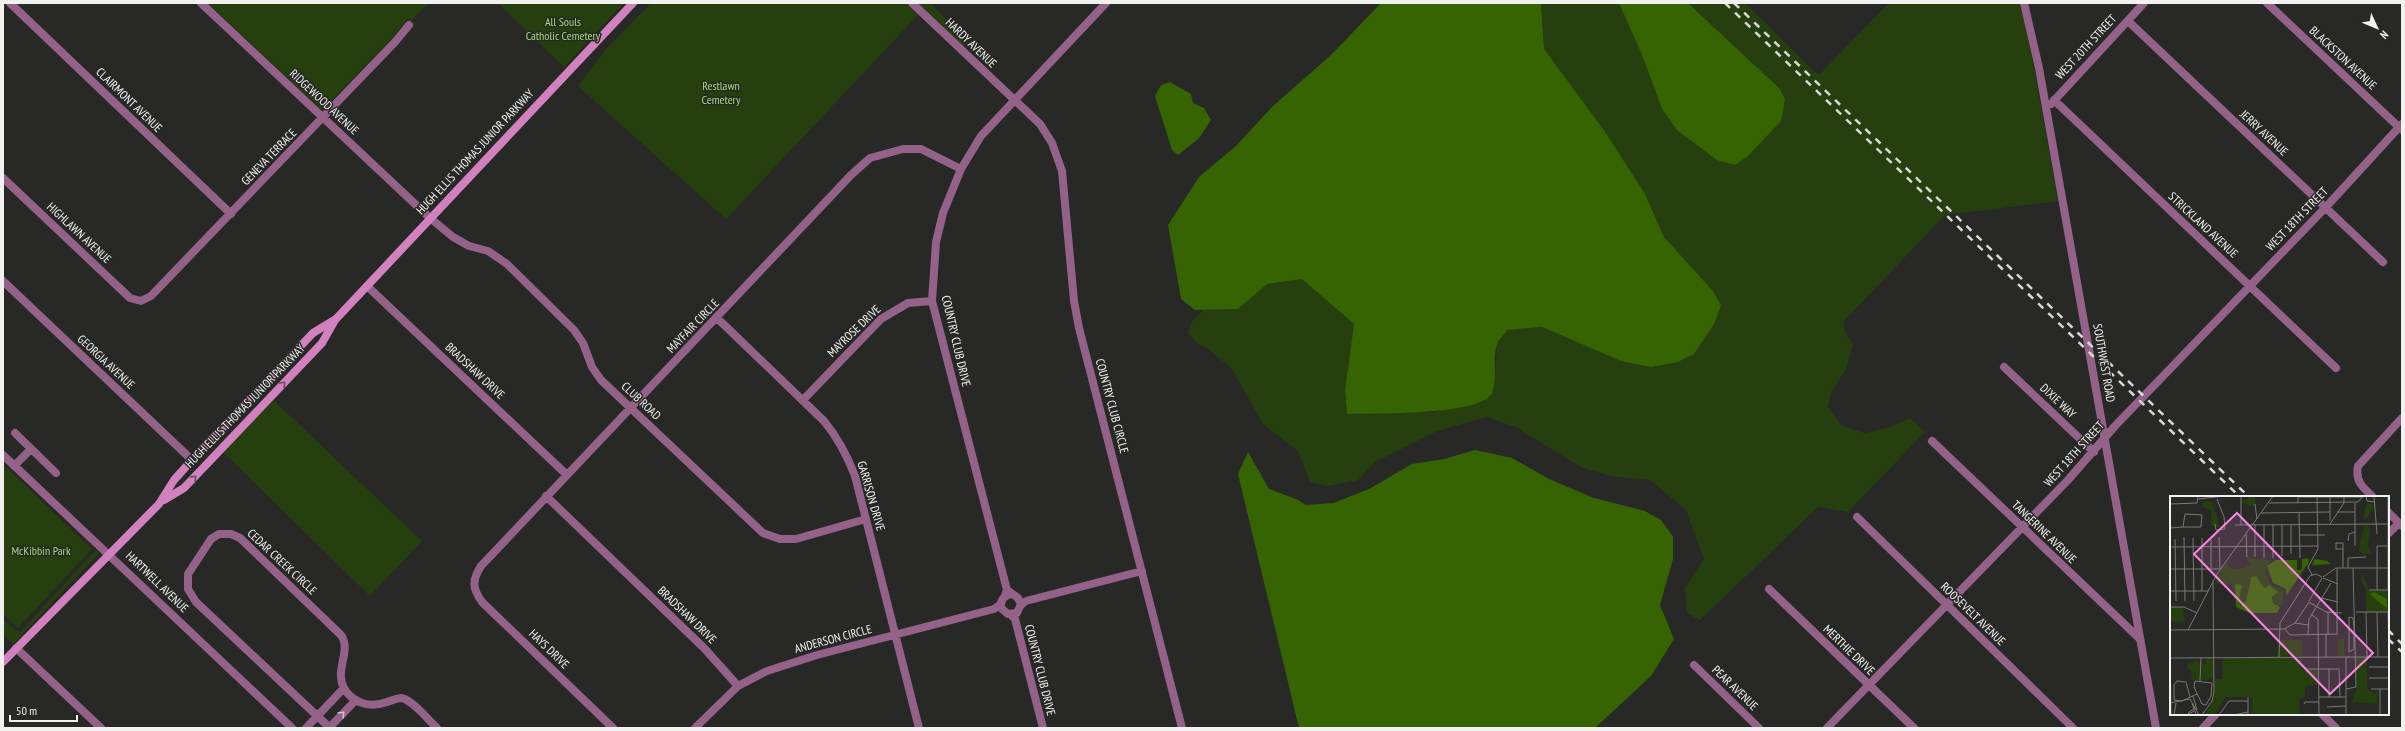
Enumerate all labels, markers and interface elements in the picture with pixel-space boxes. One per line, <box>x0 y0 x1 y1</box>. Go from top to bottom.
north arrow <box>2357 8 2397 48</box>
street label: WEST 20TH STREET <box>2052 11 2120 82</box>
park label: All Souls Catholic Cemetery <box>526 14 601 43</box>
street label: HARDY AVENUE <box>943 15 1000 71</box>
street label: BLACKSTON AVENUE <box>2307 23 2380 93</box>
text: N <box>2377 28 2391 42</box>
street label: CLAIRMONT AVENUE <box>93 64 166 135</box>
street label: RIDGEWOOD AVENUE <box>287 66 362 138</box>
park label: Restlawn Cemetery <box>702 78 741 107</box>
street label: HUGH ELLIS THOMAS JUNIOR PARKWAY <box>413 86 537 217</box>
street label: JERRY AVENUE <box>2236 106 2291 159</box>
street label: GENEVA TERRACE <box>238 125 299 188</box>
street label: WEST 18TH STREET <box>2262 183 2331 254</box>
street label: STRICKLAND AVENUE <box>2165 188 2241 261</box>
street label: HIGHLAWN AVENUE <box>44 199 115 266</box>
street label: COUNTRY CLUB DRIVE <box>939 294 974 388</box>
street label: MAYFAIR CIRCLE <box>663 296 722 356</box>
street label: MAYROSE DRIVE <box>824 301 883 360</box>
street label: SOUTHWEST ROAD <box>2090 323 2119 403</box>
street label: GEORGIA AVENUE <box>75 331 138 392</box>
street label: BRADSHAW DRIVE <box>442 339 508 402</box>
street label: HUGH ELLIS THOMAS JUNIOR PARKWAY <box>182 340 308 470</box>
street label: COUNTRY CLUB CIRCLE <box>1093 357 1132 455</box>
street label: CLUB ROAD <box>618 379 664 423</box>
street label: DIXIE WAY <box>2037 380 2080 421</box>
one-way arrow <box>279 381 286 389</box>
street label: WEST 18TH STREET <box>2040 417 2107 490</box>
street label: GARRISON DRIVE <box>854 459 889 533</box>
one-way arrow <box>189 475 197 483</box>
inset map <box>2170 496 2389 715</box>
street label: TANGERINE AVENUE <box>2009 497 2080 566</box>
street label: CEDAR CREEK CIRCLE <box>244 526 320 598</box>
park label: McKibbin Park <box>11 543 71 558</box>
street label: HARTWELL AVENUE <box>123 548 192 615</box>
street label: ROOSEVELT AVENUE <box>1938 579 2009 648</box>
street label: BRADSHAW DRIVE <box>655 583 720 646</box>
street label: ANDERSON CIRCLE <box>793 621 873 656</box>
street label: MERTHIE DRIVE <box>1820 621 1878 678</box>
street label: COUNTRY CLUB DRIVE <box>1022 623 1059 717</box>
street label: HAYS DRIVE <box>526 626 573 671</box>
street label: PEAR AVENUE <box>1709 662 1761 713</box>
scale bar <box>10 697 77 723</box>
text: 50 m <box>16 703 37 718</box>
one-way arrow <box>337 711 345 719</box>

